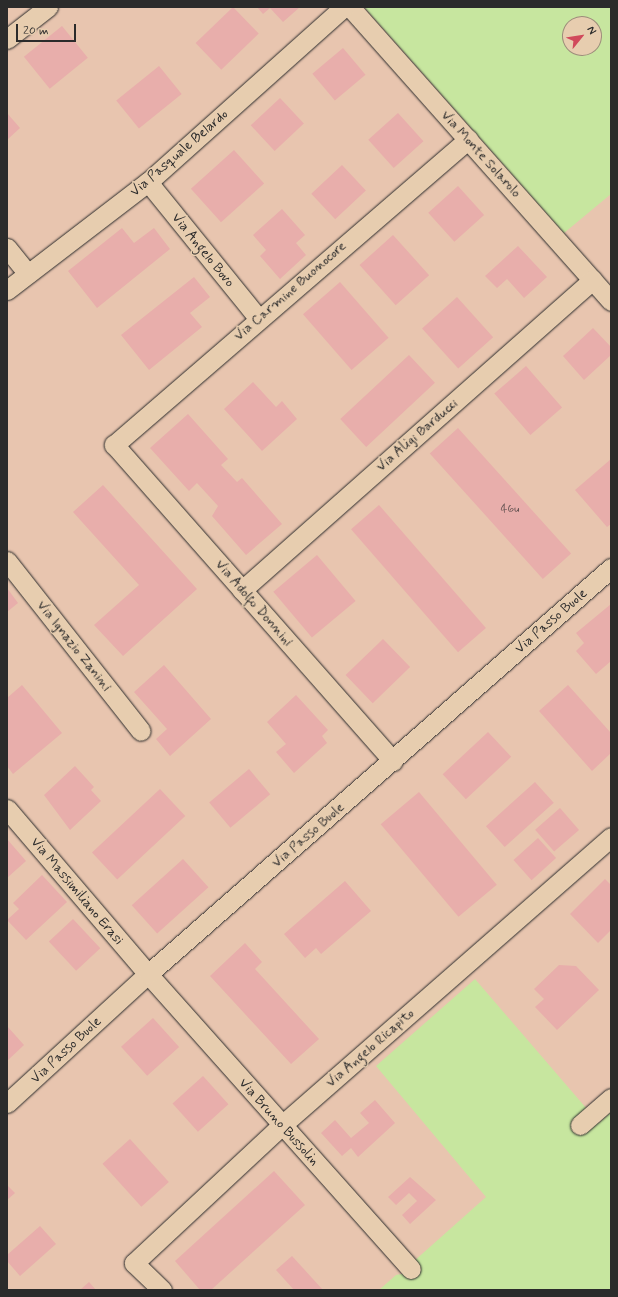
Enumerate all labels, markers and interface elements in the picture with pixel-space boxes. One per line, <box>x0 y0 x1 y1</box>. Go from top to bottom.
scale bar <box>18 16 78 42</box>
north arrow <box>562 16 602 56</box>
text: 20 m <box>23 23 49 39</box>
text: N <box>584 24 599 37</box>
street label: Via Pasquale Belardo <box>127 106 231 200</box>
street label: Via Monte Solarolo <box>438 107 524 201</box>
street label: Via Angelo Bovo <box>168 210 238 290</box>
street label: Via Carmine Buonocore <box>232 239 348 343</box>
street label: Via Aligi Barducci <box>373 396 461 474</box>
house number: 46u <box>500 503 520 517</box>
street label: Via Adolfo Donnini <box>212 556 296 650</box>
street label: Via Passo Buole <box>511 585 591 657</box>
street label: Via Ignazio Zanini <box>32 596 116 696</box>
street label: Via Passo Buole <box>268 799 348 871</box>
street label: Via Massimiliano Erasi <box>28 834 126 948</box>
street label: Via Angelo Ricapito <box>323 1005 417 1091</box>
street label: Via Passo Buole <box>27 1013 105 1087</box>
street label: Via Bruno Bussolin <box>235 1075 323 1169</box>

